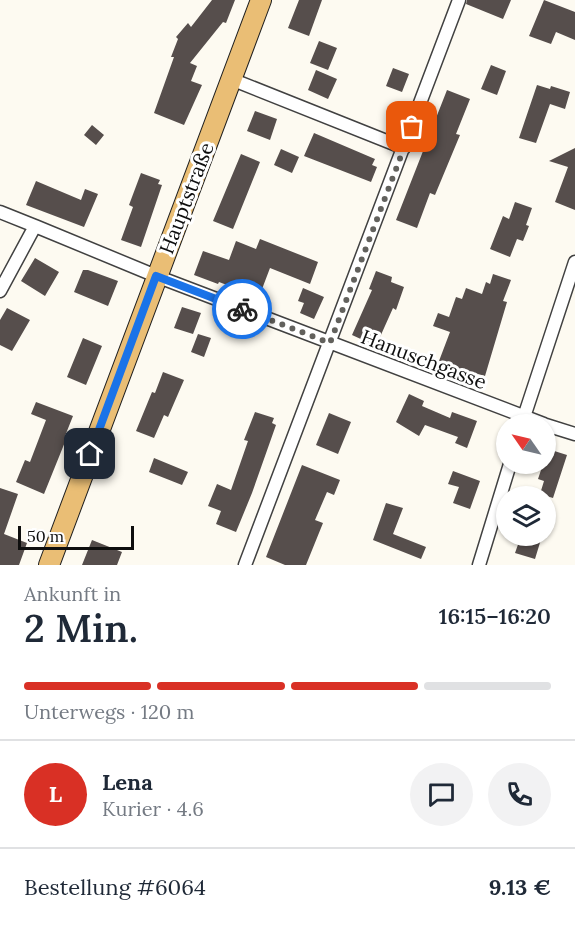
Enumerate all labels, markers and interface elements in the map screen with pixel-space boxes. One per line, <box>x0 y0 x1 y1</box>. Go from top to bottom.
pin <box>386 101 437 152</box>
icon: bag <box>395 110 428 143</box>
street label: Hauptstraße <box>153 138 219 257</box>
courier <box>212 279 272 339</box>
icon: bike <box>226 293 259 326</box>
street label: Hanuschgasse <box>358 324 490 394</box>
north arrow <box>496 414 556 474</box>
map controls <box>496 414 556 546</box>
pin <box>64 428 115 479</box>
icon: home <box>73 437 106 470</box>
button: layers <box>496 486 556 546</box>
scale bar <box>18 523 134 550</box>
text: 50 m <box>27 526 64 546</box>
text: Ankunft in <box>24 581 121 606</box>
text: 16:15–16:20 <box>439 602 551 630</box>
text: 2 Min. <box>24 603 138 653</box>
text: Unterwegs · 120 m <box>24 699 194 724</box>
button: chat <box>410 763 473 826</box>
button: phone <box>488 763 551 826</box>
text: Lena <box>102 768 153 796</box>
text: L <box>49 780 62 808</box>
text: Kurier · 4.6 <box>102 796 204 821</box>
text: Bestellung #6064 <box>24 873 206 901</box>
text: 9.13 € <box>489 873 551 901</box>

